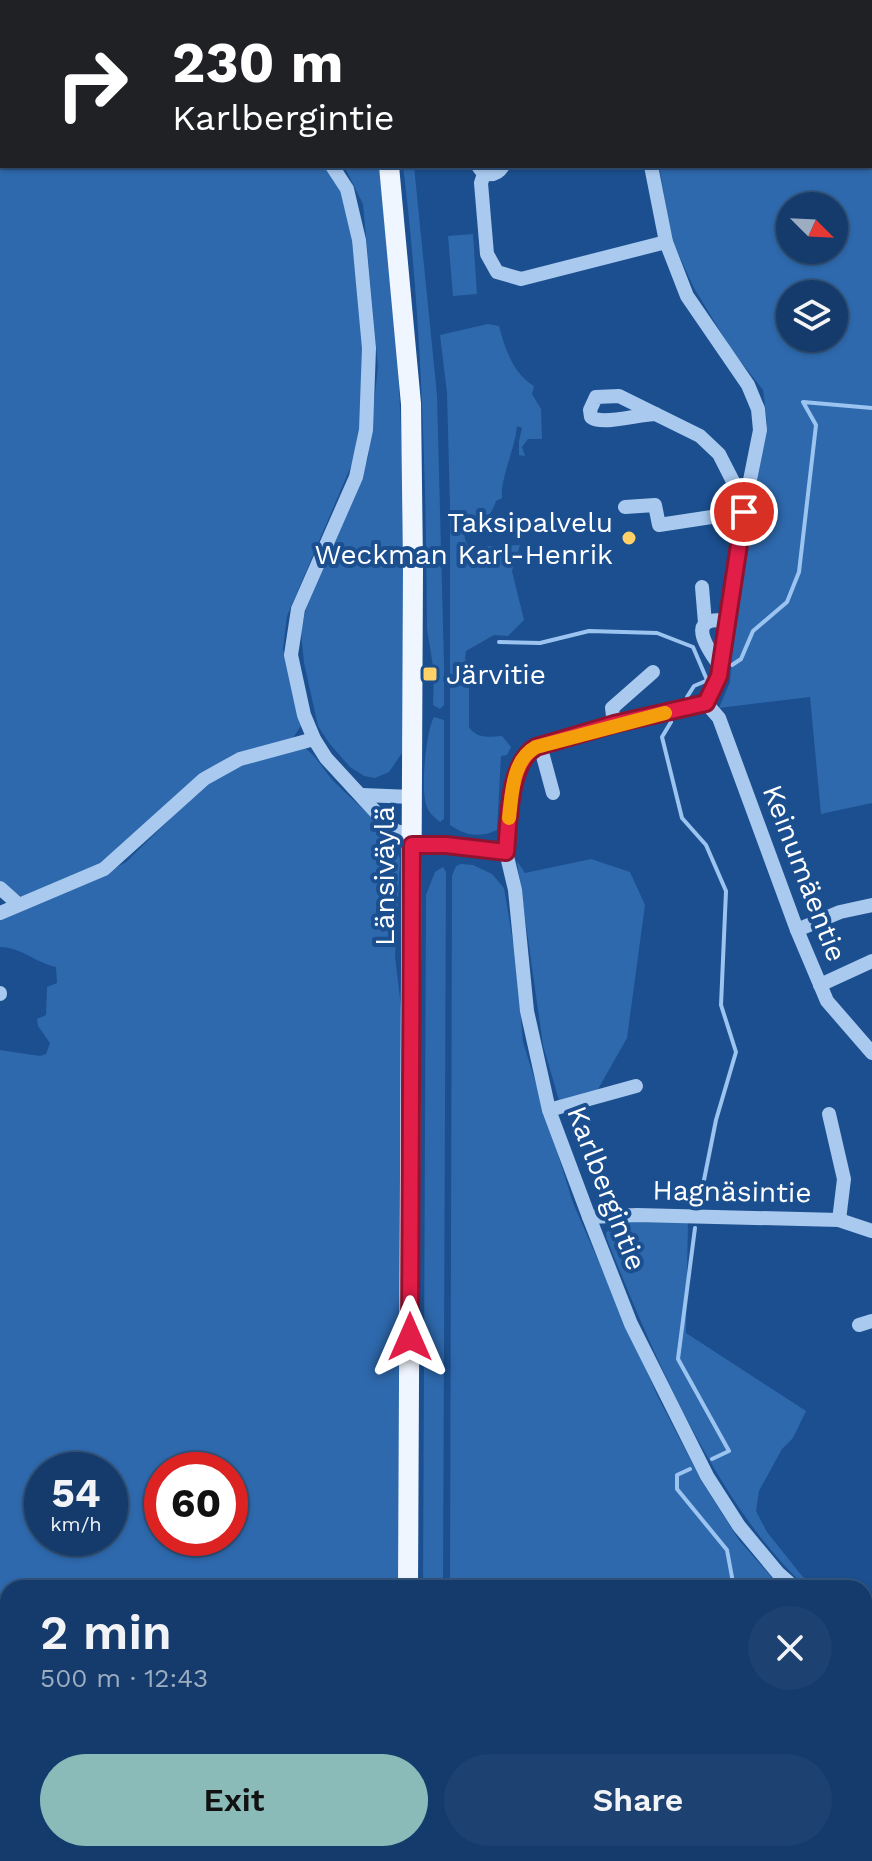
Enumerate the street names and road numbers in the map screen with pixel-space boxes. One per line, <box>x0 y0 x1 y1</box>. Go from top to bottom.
street label: Keinumäentie <box>756 780 853 966</box>
street label: Länsiväylä <box>368 806 401 946</box>
street label: Karlbergintie <box>560 1101 653 1275</box>
street label: Hagnäsintie <box>652 1174 812 1209</box>

